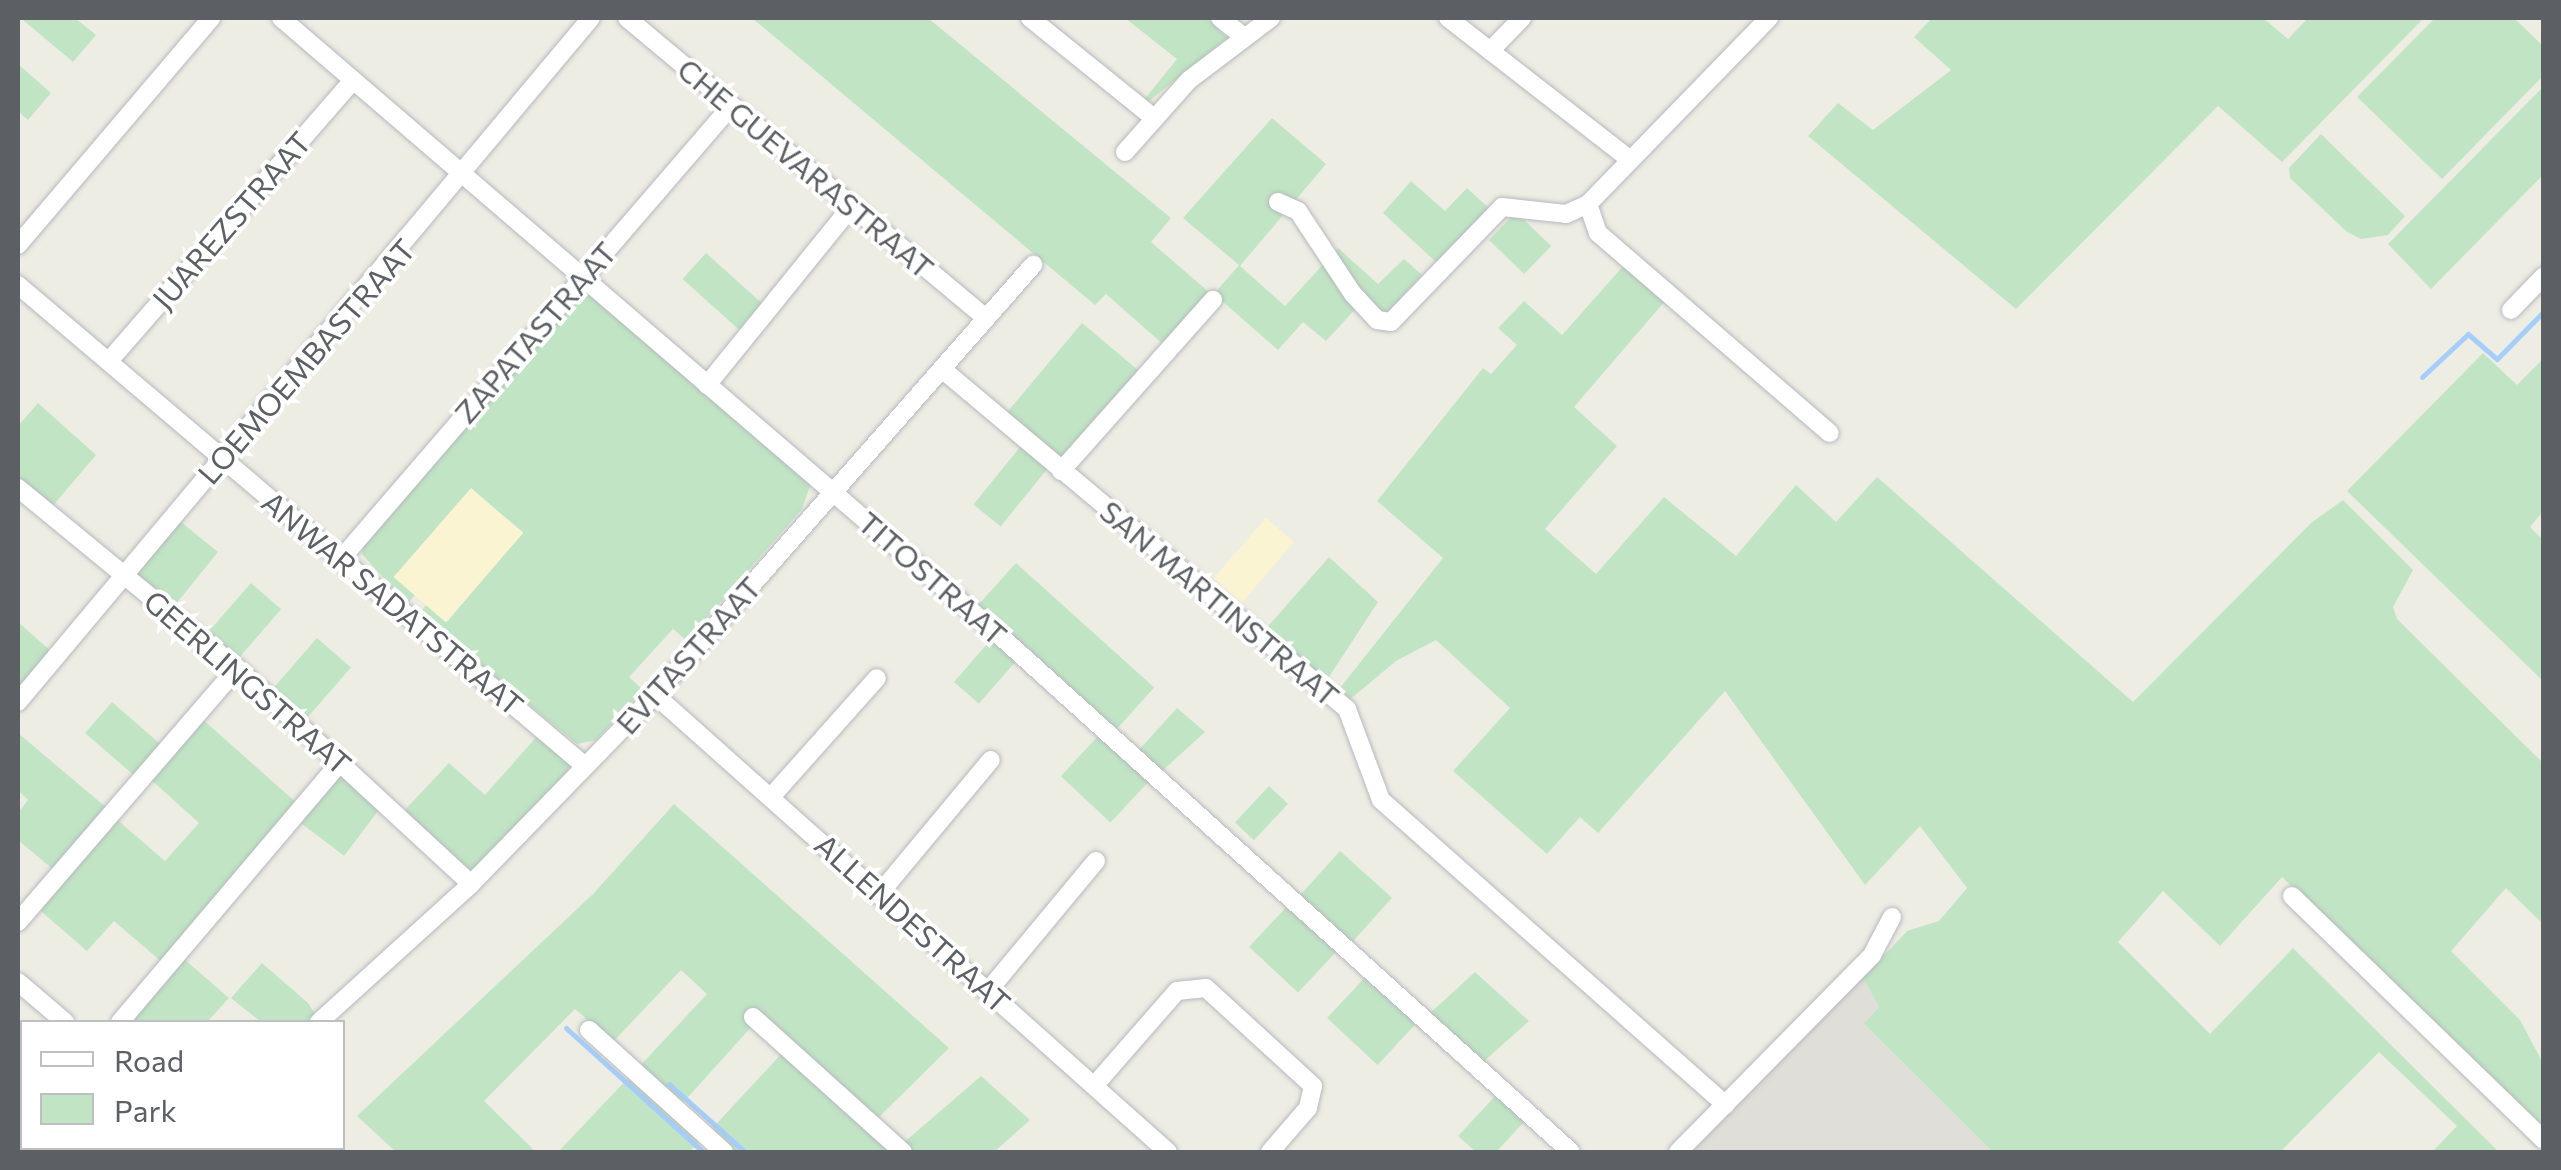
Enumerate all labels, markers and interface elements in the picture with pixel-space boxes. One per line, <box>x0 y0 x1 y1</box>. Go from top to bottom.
street label: CHE GUEVARASTRAAT <box>671 50 941 286</box>
street label: JUAREZSTRAAT <box>144 124 318 316</box>
street label: LOEMOEMBASTRAAT <box>190 231 422 491</box>
street label: ZAPATASTRAAT <box>447 234 623 430</box>
street label: ANWAR SADATSTRAAT <box>255 483 531 723</box>
street label: SAN MARTINSTRAAT <box>1093 493 1347 713</box>
street label: TITOSTRAAT <box>851 504 1015 652</box>
street label: EVITASTRAAT <box>608 569 768 741</box>
street label: GEERLINGSTRAAT <box>137 582 359 782</box>
street label: ALLENDESTRAAT <box>808 826 1018 1020</box>
legend <box>20 1020 345 1150</box>
text: Road <box>114 1041 184 1078</box>
text: Park <box>114 1091 177 1128</box>

